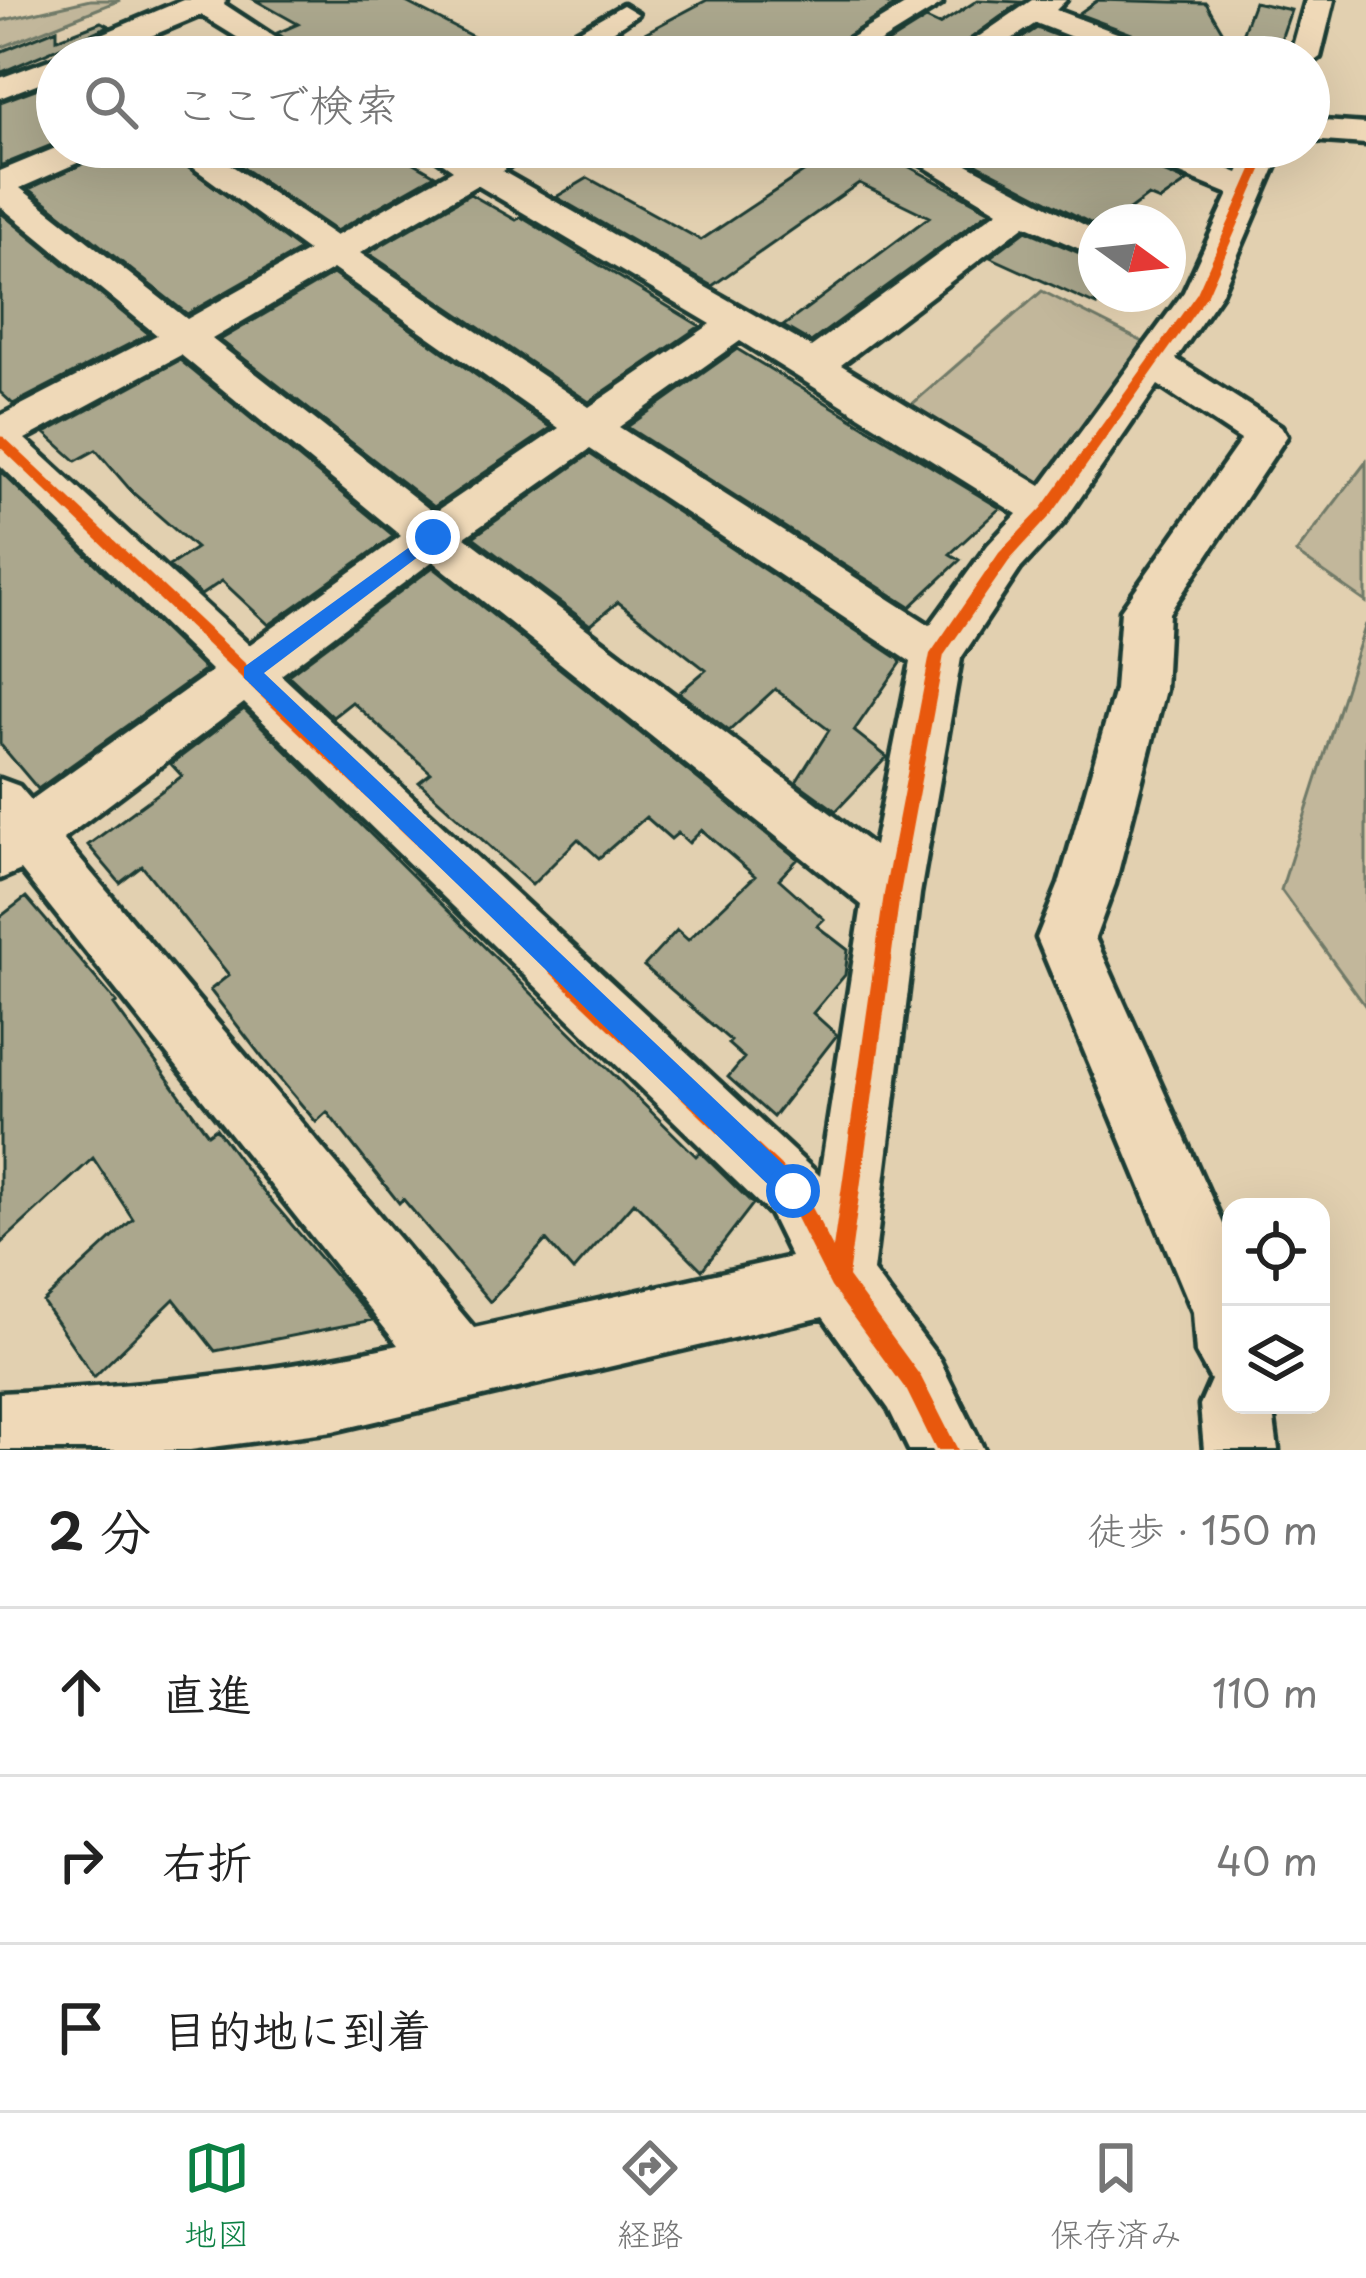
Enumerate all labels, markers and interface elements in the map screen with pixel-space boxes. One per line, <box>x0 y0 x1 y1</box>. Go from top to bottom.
search box <box>36 36 1330 168</box>
text: ここで検索 <box>174 68 399 136</box>
icon: search <box>78 69 144 135</box>
north arrow <box>1078 204 1186 312</box>
route end <box>406 510 460 564</box>
route start <box>766 1164 820 1218</box>
map controls <box>1222 1198 1330 1414</box>
button: locate <box>1222 1198 1330 1306</box>
button: layers <box>1222 1306 1330 1414</box>
text: 2 分 <box>48 1490 151 1567</box>
text: 徒歩 · 150 m <box>1087 1499 1318 1558</box>
text: 直進 <box>162 1658 252 1726</box>
icon: ahead <box>48 1659 114 1725</box>
text: 110 m <box>1212 1662 1318 1721</box>
text: 右折 <box>162 1826 252 1894</box>
icon: right <box>48 1827 114 1893</box>
text: 40 m <box>1216 1830 1318 1889</box>
text: 目的地に到着 <box>162 1994 432 2062</box>
icon: arrive <box>48 1995 114 2061</box>
tab: 地図 <box>184 2135 250 2257</box>
tab: 経路 <box>617 2135 683 2257</box>
tab: 保存済み <box>1050 2135 1182 2257</box>

